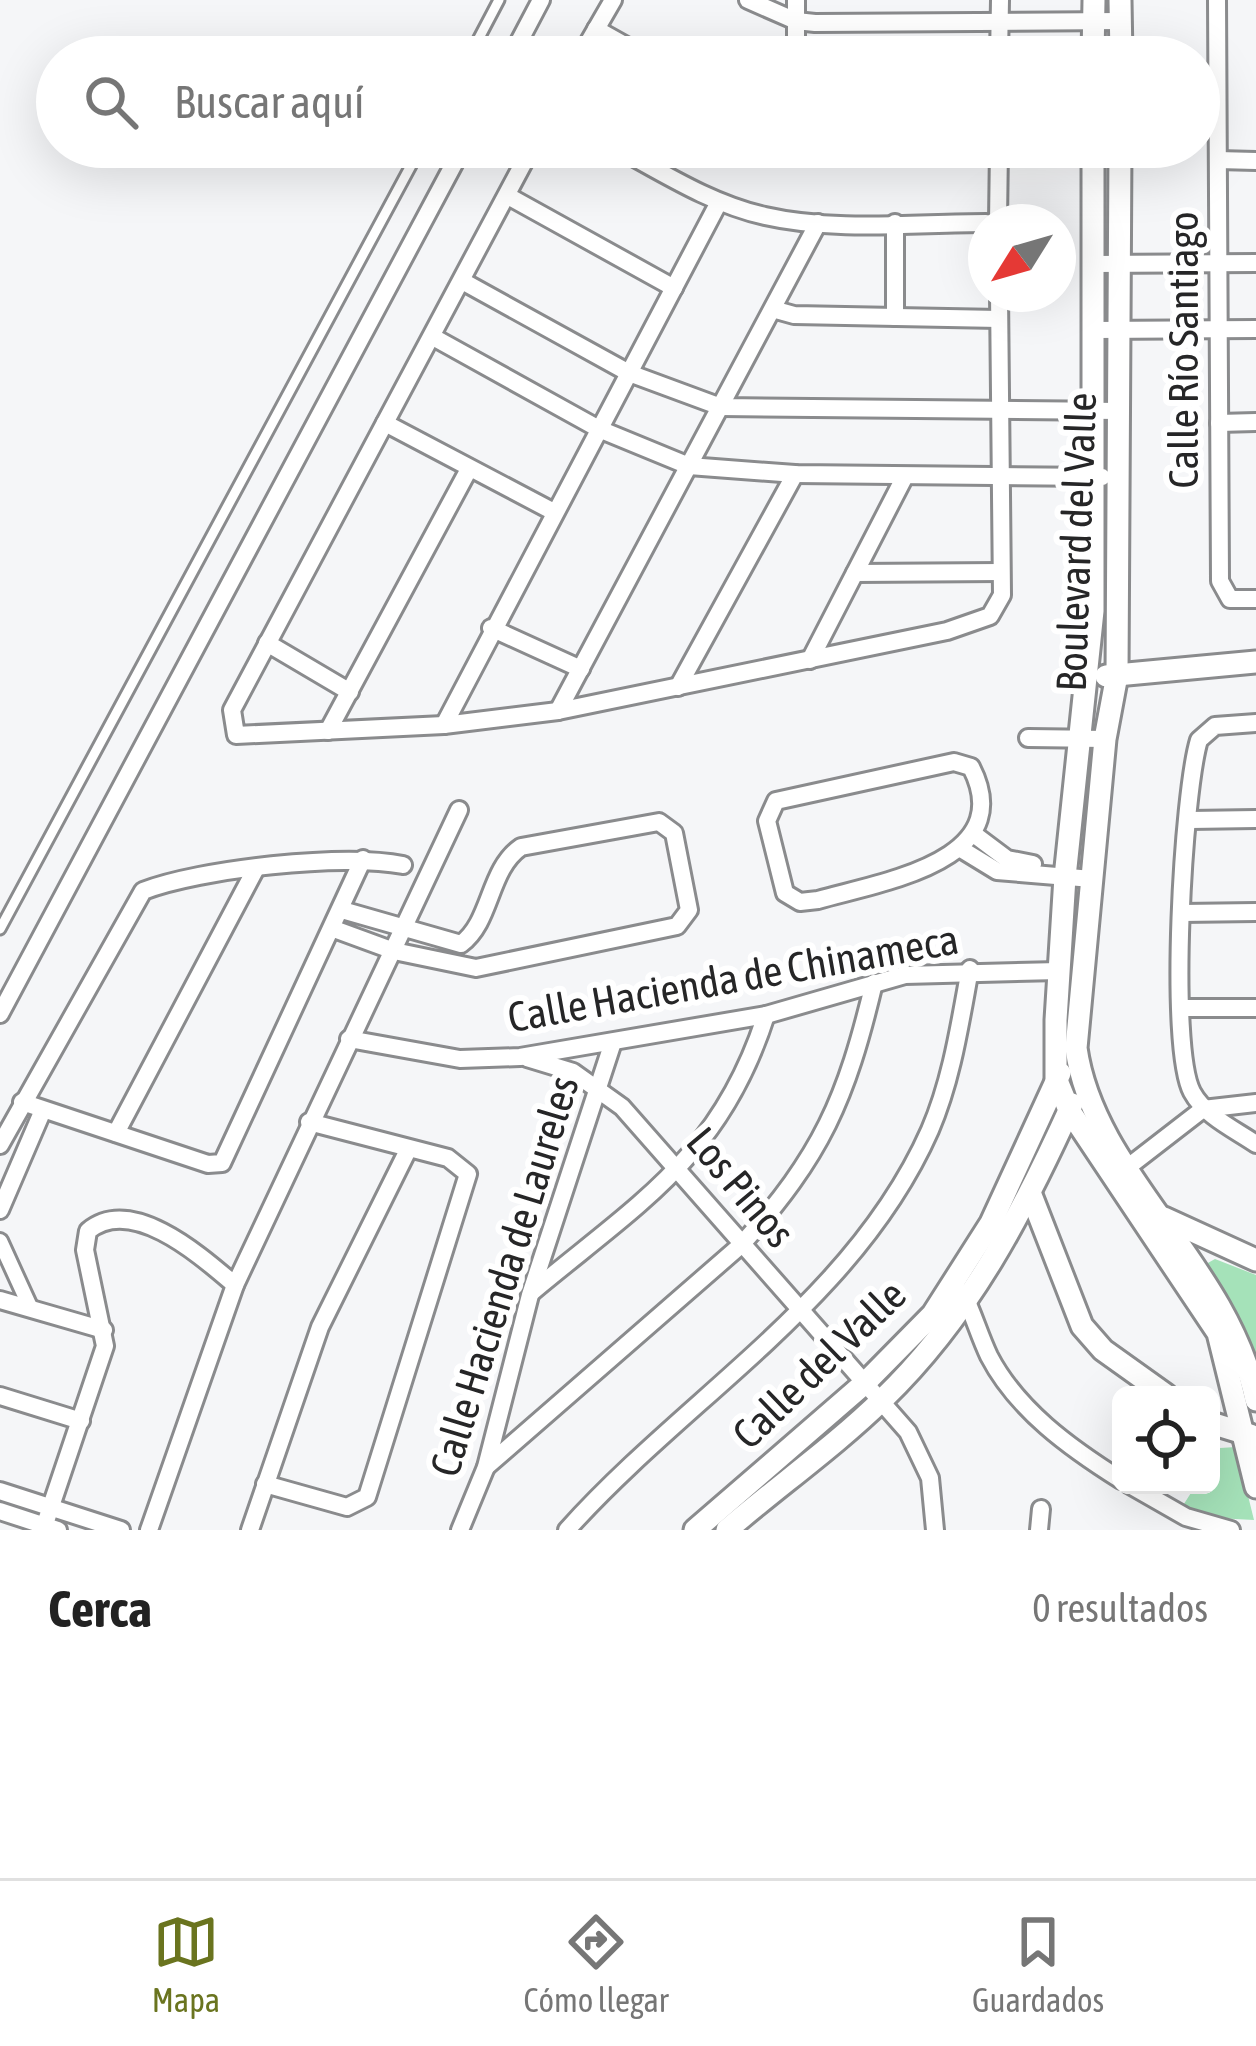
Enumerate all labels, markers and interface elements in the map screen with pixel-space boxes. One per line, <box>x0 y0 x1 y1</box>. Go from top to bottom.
search box <box>36 36 1220 168</box>
icon: search <box>78 69 144 135</box>
text: Buscar aquí <box>174 76 364 128</box>
north arrow <box>968 204 1076 312</box>
street label: Calle Río Santiago <box>1159 211 1207 489</box>
street label: Boulevard del Valle <box>1047 392 1105 692</box>
street label: Calle Hacienda de Chinameca <box>504 915 962 1041</box>
street label: Calle Hacienda de Laureles <box>420 1070 588 1482</box>
street label: Los Pinos <box>677 1118 805 1256</box>
street label: Calle del Valle <box>723 1270 915 1458</box>
map controls <box>1112 1386 1220 1494</box>
button: locate <box>1112 1386 1220 1494</box>
text: Cerca <box>48 1579 152 1638</box>
text: 0 resultados <box>1032 1586 1208 1630</box>
tab: Mapa <box>152 1909 220 2019</box>
tab: Cómo llegar <box>524 1909 669 2019</box>
tab: Guardados <box>972 1909 1104 2019</box>

